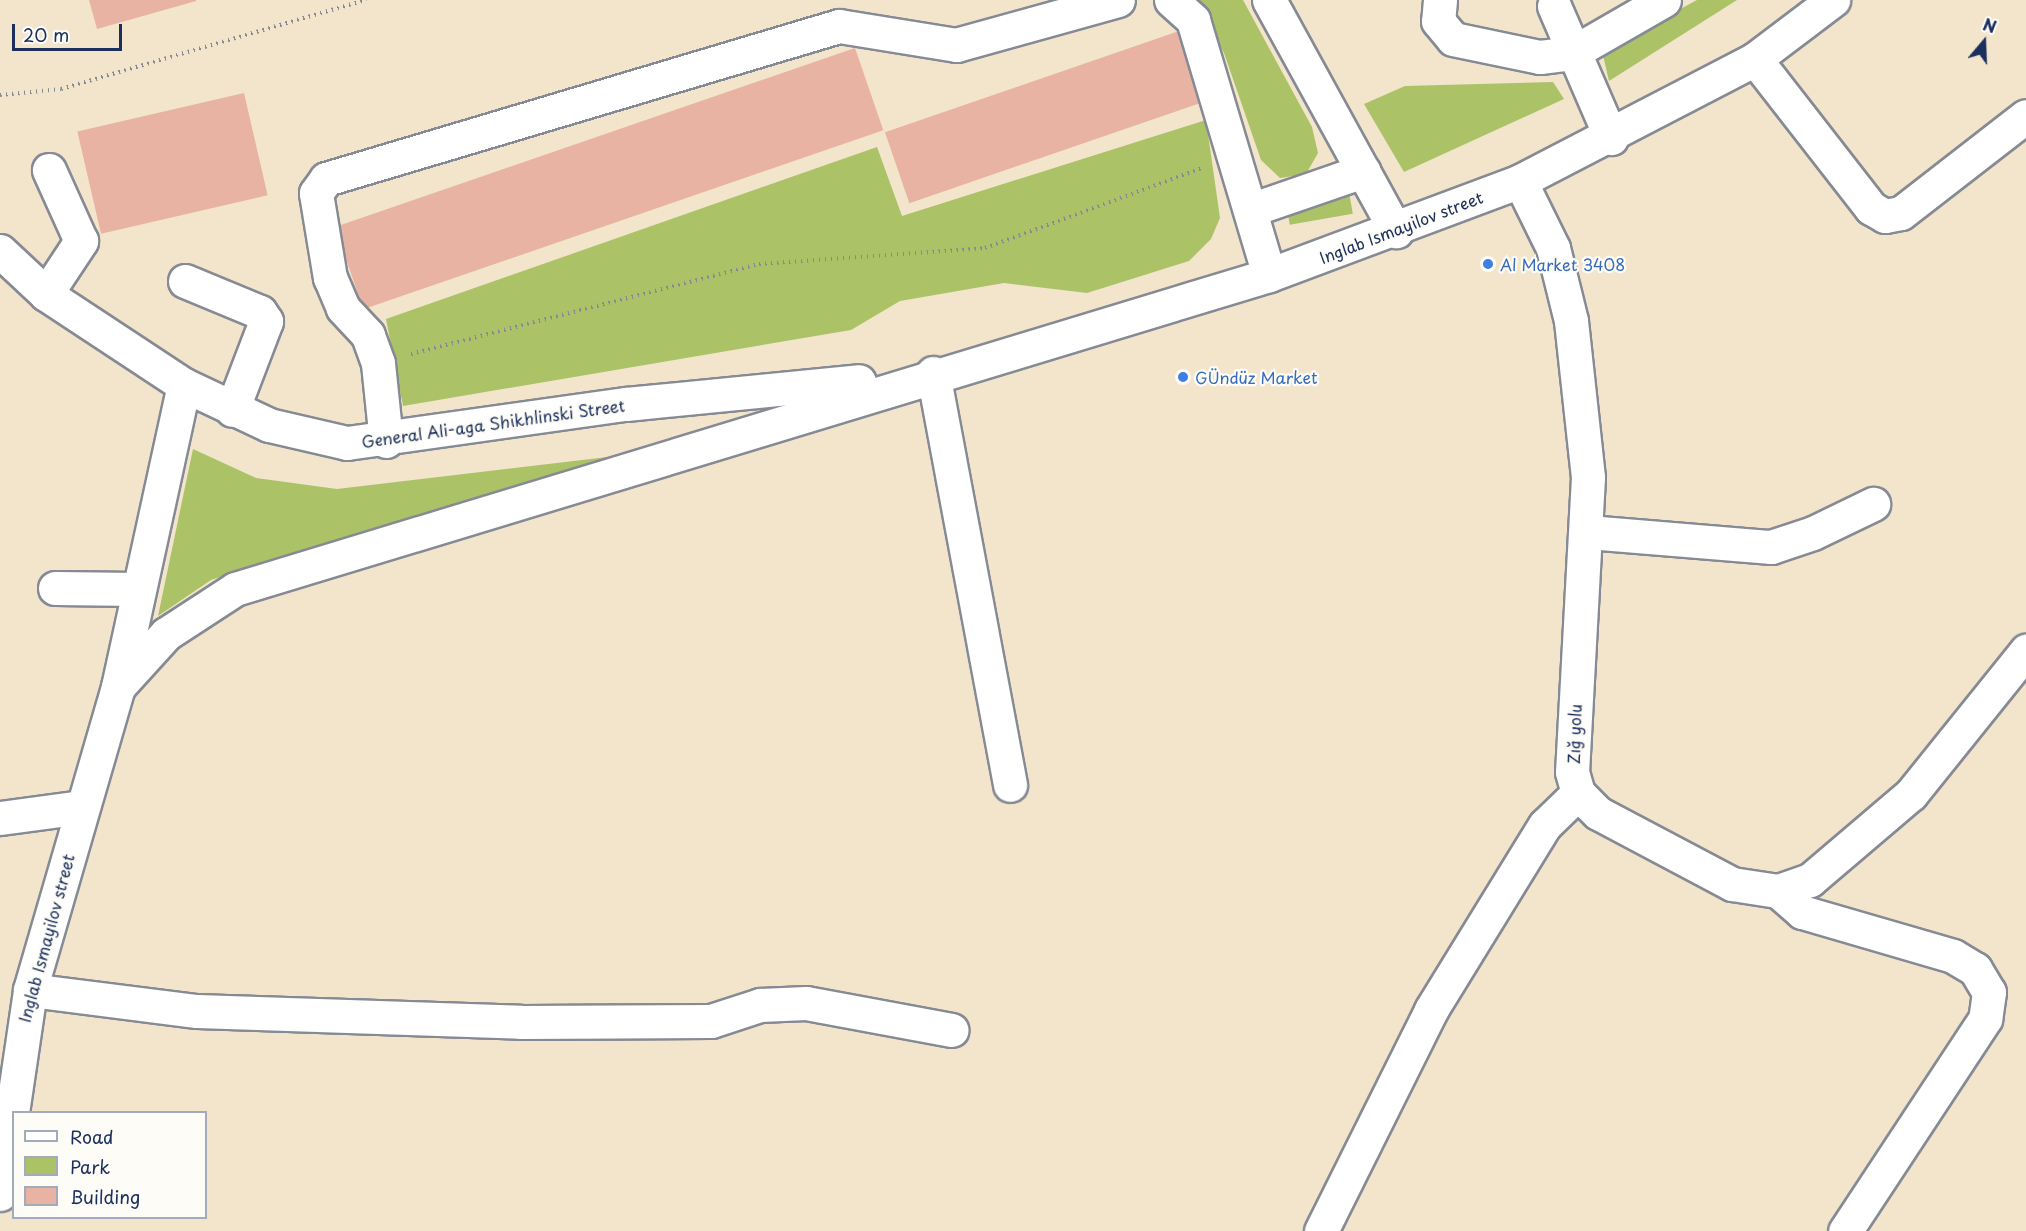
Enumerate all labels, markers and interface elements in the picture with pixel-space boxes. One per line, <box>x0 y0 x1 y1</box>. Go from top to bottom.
scale bar <box>15 12 124 50</box>
north arrow <box>1954 12 2014 72</box>
text: N <box>1980 12 2000 38</box>
text: 20 m <box>23 21 69 48</box>
street label: Inglab Ismayilov street <box>1316 187 1486 267</box>
place label: Al Market 3408 <box>1500 254 1626 274</box>
marker: Al Market 3408 <box>1481 257 1495 271</box>
place label: GÜndüz Market <box>1195 367 1317 387</box>
marker: GÜndüz Market <box>1176 370 1190 384</box>
street label: General Ali-aga Shikhlinski Street <box>360 395 626 451</box>
street label: Zığ yolu <box>1563 703 1585 765</box>
street label: Inglab Ismayilov street <box>14 851 78 1025</box>
legend <box>12 1111 207 1219</box>
text: Road <box>70 1123 114 1150</box>
text: Park <box>70 1153 110 1180</box>
text: Building <box>70 1183 140 1210</box>

